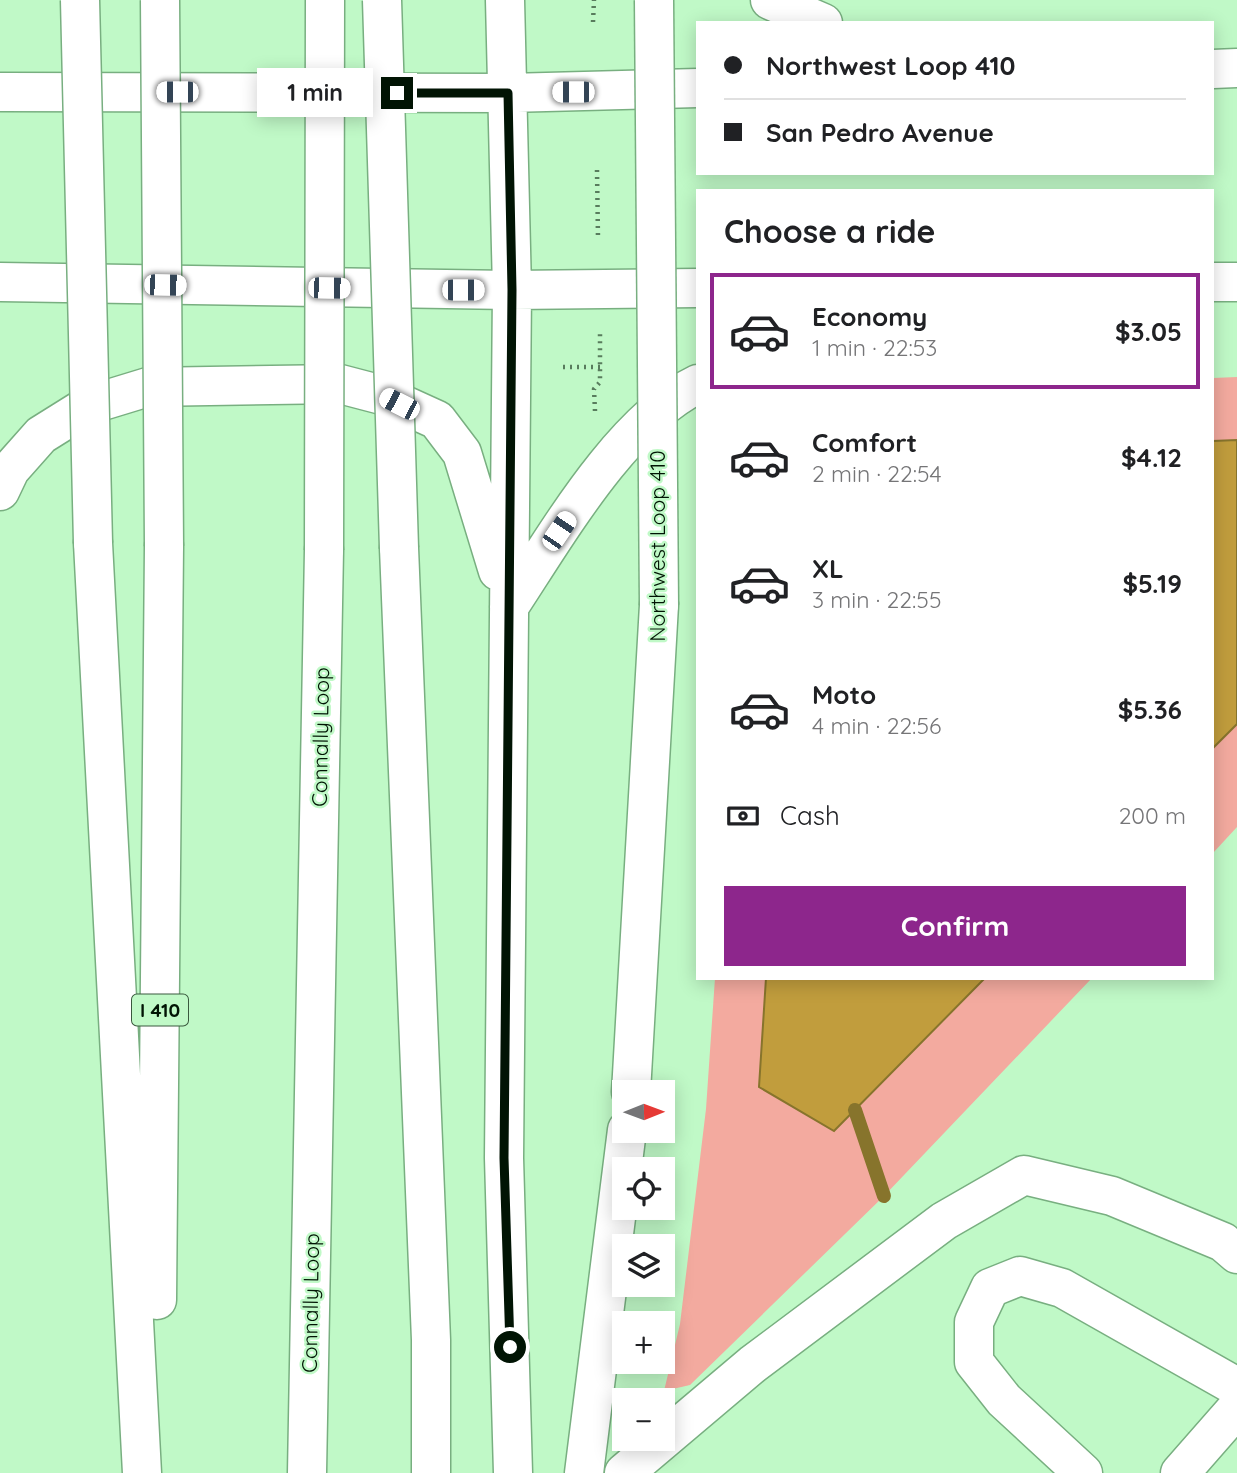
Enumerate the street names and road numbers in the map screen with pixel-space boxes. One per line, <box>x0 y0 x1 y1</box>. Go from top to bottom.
street label: Northwest Loop 410 <box>644 450 670 642</box>
street label: Connally Loop <box>306 667 334 807</box>
road number: I 410 <box>132 994 188 1026</box>
street label: Connally Loop <box>296 1233 324 1373</box>

